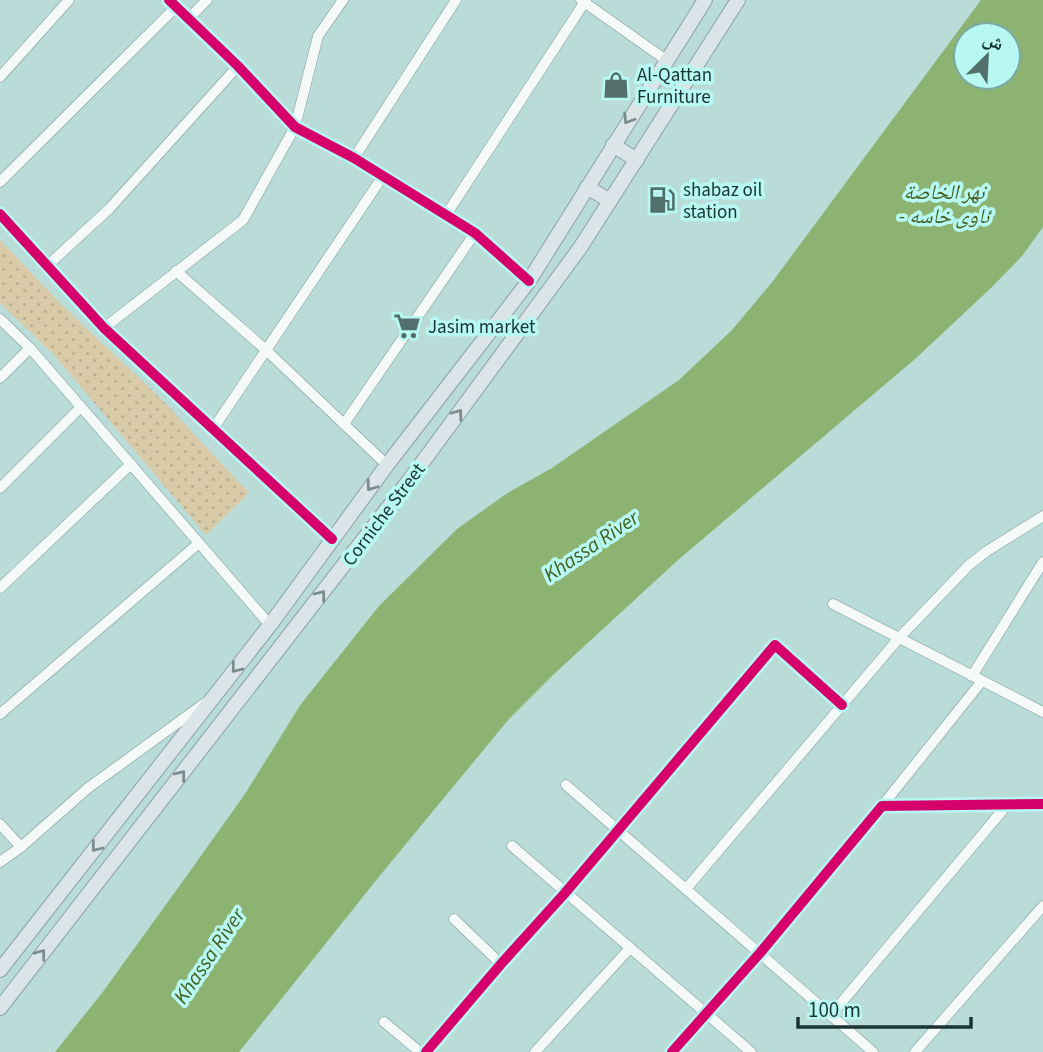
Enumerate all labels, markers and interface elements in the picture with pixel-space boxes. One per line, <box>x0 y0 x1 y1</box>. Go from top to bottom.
north arrow <box>952 21 1022 91</box>
text: ش <box>979 25 1008 58</box>
place label: Al-Qattan Furniture <box>637 62 712 111</box>
shop icon: Al-Qattan Furniture <box>601 70 631 100</box>
one-way arrow <box>624 112 637 125</box>
place label: shabaz oil station <box>683 177 763 226</box>
water label: نهر الخاصة - ئاوی خاسە <box>899 177 993 231</box>
fuel station icon: shabaz oil station <box>647 185 677 215</box>
supermarket icon: Jasim market <box>392 311 422 341</box>
place label: Jasim market <box>428 314 536 341</box>
one-way arrow <box>450 409 462 421</box>
street label: Corniche Street <box>337 457 432 572</box>
one-way arrow <box>367 478 380 490</box>
water label: Khassa River <box>537 503 645 589</box>
one-way arrow <box>312 590 325 603</box>
one-way arrow <box>231 661 244 673</box>
one-way arrow <box>173 770 186 782</box>
one-way arrow <box>91 840 104 852</box>
water label: Khassa River <box>166 902 252 1010</box>
one-way arrow <box>33 949 46 962</box>
scale bar <box>798 986 971 1030</box>
text: 100 m <box>808 995 861 1025</box>

